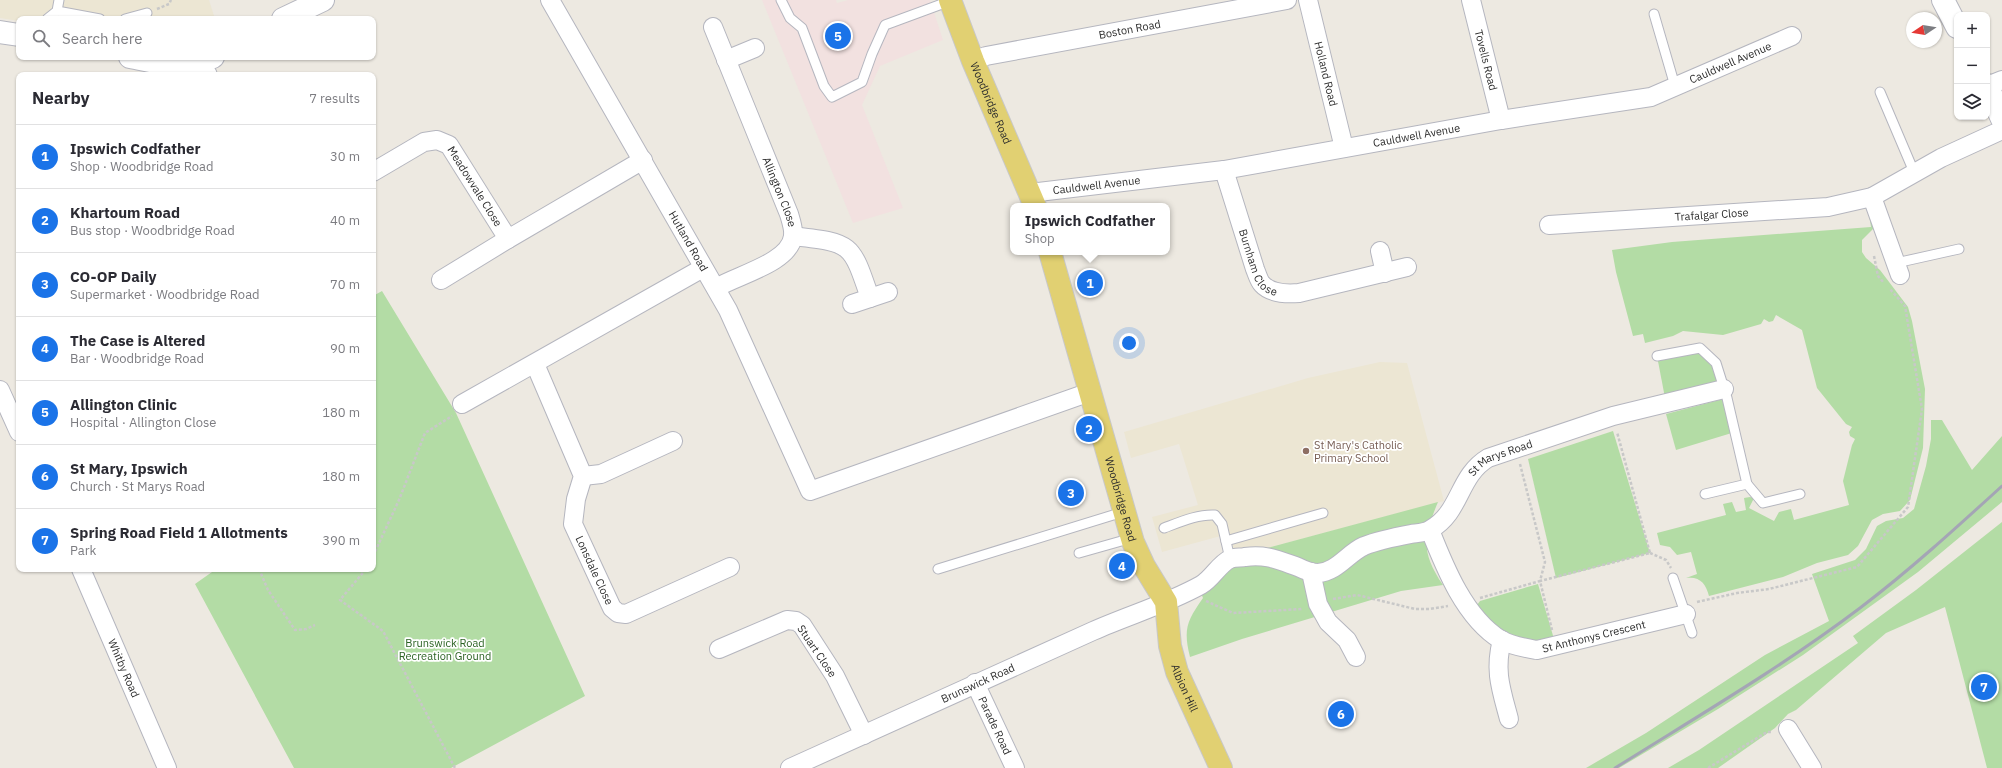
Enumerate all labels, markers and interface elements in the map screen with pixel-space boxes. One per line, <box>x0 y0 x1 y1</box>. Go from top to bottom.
north arrow <box>1906 12 1942 48</box>
map controls <box>1954 12 1990 120</box>
button: + <box>1954 12 1990 48</box>
search box <box>16 16 376 60</box>
street label: Boston Road <box>1097 17 1162 42</box>
pin: 5 <box>825 21 851 51</box>
icon: search <box>30 27 52 49</box>
street label: Tovells Road <box>1472 28 1500 92</box>
text: Search here <box>62 29 142 48</box>
street label: Cauldwell Avenue <box>1687 39 1774 87</box>
street label: Holland Road <box>1311 40 1341 108</box>
button: − <box>1954 48 1990 84</box>
street label: Woodbridge Road <box>967 60 1015 146</box>
button: layers <box>1954 84 1990 120</box>
text: Nearby <box>32 87 90 109</box>
text: 7 results <box>309 90 360 107</box>
street label: Cauldwell Avenue <box>1372 121 1461 150</box>
text: Ipswich Codfather <box>70 139 201 158</box>
street label: Meadowvale Close <box>444 144 505 229</box>
text: 1 <box>41 148 49 165</box>
text: 30 m <box>330 148 360 165</box>
street label: Allington Close <box>760 155 799 228</box>
text: Shop · Woodbridge Road <box>70 158 214 175</box>
street label: Cauldwell Avenue <box>1052 173 1141 197</box>
text: Khartoum Road <box>70 203 180 222</box>
popup <box>1010 203 1170 255</box>
street label: Trafalgar Close <box>1674 205 1749 224</box>
street label: Hutland Road <box>666 208 711 274</box>
text: Ipswich Codfather <box>1025 211 1155 230</box>
text: 2 <box>41 212 49 229</box>
text: 40 m <box>330 212 360 229</box>
text: Bus stop · Woodbridge Road <box>70 222 235 239</box>
street label: Burnham Close <box>1236 227 1279 299</box>
text: Shop <box>1025 230 1055 247</box>
text: CO-OP Daily <box>70 267 157 286</box>
pin: 1 <box>1077 268 1103 298</box>
text: 3 <box>41 276 49 293</box>
text: 70 m <box>330 276 360 293</box>
text: Supermarket · Woodbridge Road <box>70 286 260 303</box>
text: The Case is Altered <box>70 331 205 350</box>
your location <box>1119 333 1139 353</box>
text: 4 <box>41 340 49 357</box>
text: 90 m <box>330 340 360 357</box>
text: Bar · Woodbridge Road <box>70 350 204 367</box>
text: Allington Clinic <box>70 395 177 414</box>
text: 5 <box>41 404 49 421</box>
text: 180 m <box>322 404 360 421</box>
text: Hospital · Allington Close <box>70 414 216 431</box>
pin: 2 <box>1076 414 1102 444</box>
street label: St Marys Road <box>1465 437 1534 479</box>
place label: St Mary's Catholic Primary School <box>1314 438 1403 465</box>
marker: St Mary's Catholic Primary School <box>1301 446 1311 456</box>
street label: Woodbridge Road <box>1102 455 1140 543</box>
text: St Mary, Ipswich <box>70 459 188 478</box>
text: 6 <box>41 468 49 485</box>
text: 180 m <box>322 468 360 485</box>
text: Church · St Marys Road <box>70 478 205 495</box>
pin: 3 <box>1058 478 1084 508</box>
text: Spring Road Field 1 Allotments <box>70 523 288 542</box>
text: 7 <box>41 532 49 549</box>
text: 390 m <box>322 532 360 549</box>
street label: Lonsdale Close <box>572 533 616 607</box>
text: Park <box>70 542 96 559</box>
pin: 4 <box>1109 551 1135 581</box>
street label: St Anthonys Crescent <box>1541 617 1647 656</box>
street label: Stuart Close <box>794 622 840 680</box>
park label: Brunswick Road Recreation Ground <box>399 636 491 663</box>
street label: Whitby Road <box>105 637 143 700</box>
street label: Brunswick Road <box>939 660 1017 706</box>
street label: Albion Hill <box>1168 663 1201 714</box>
pin: 7 <box>1971 672 1997 702</box>
street label: Parade Road <box>975 694 1015 757</box>
pin: 6 <box>1328 699 1354 729</box>

